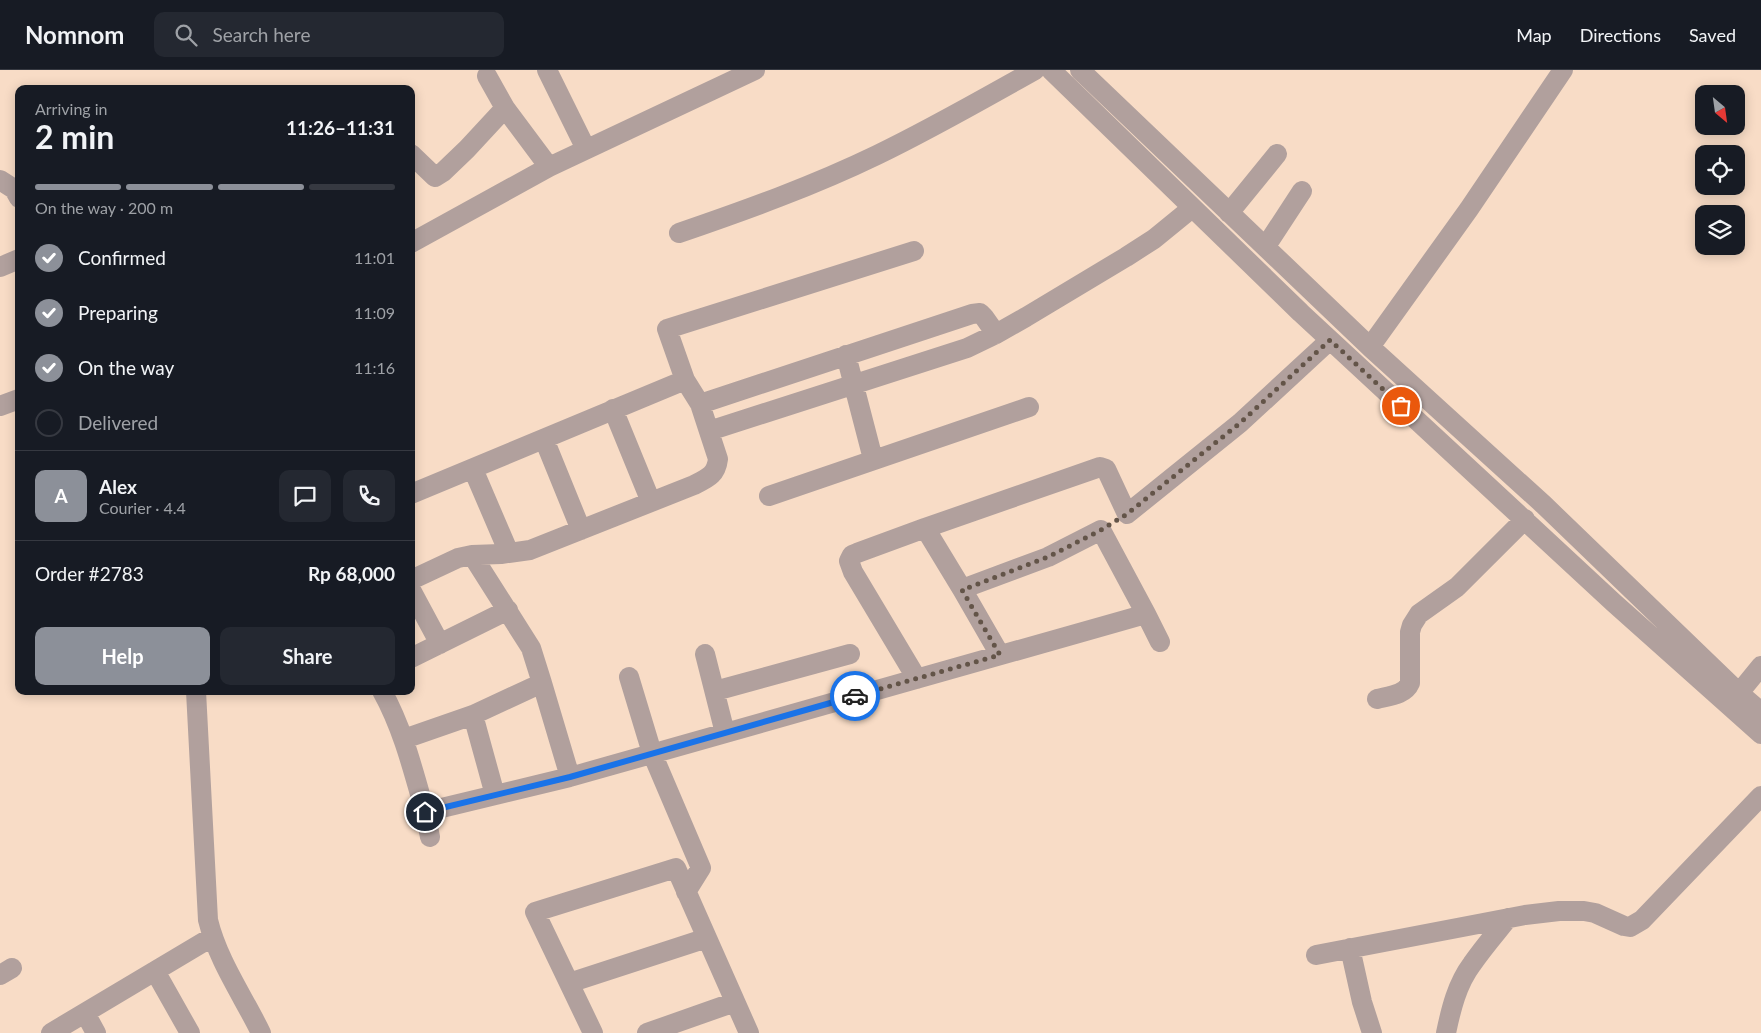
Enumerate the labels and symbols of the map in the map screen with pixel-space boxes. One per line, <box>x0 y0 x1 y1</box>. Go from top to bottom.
north arrow <box>1695 85 1745 135</box>
pin <box>1380 385 1422 427</box>
courier <box>830 671 880 721</box>
pin <box>404 791 446 833</box>

